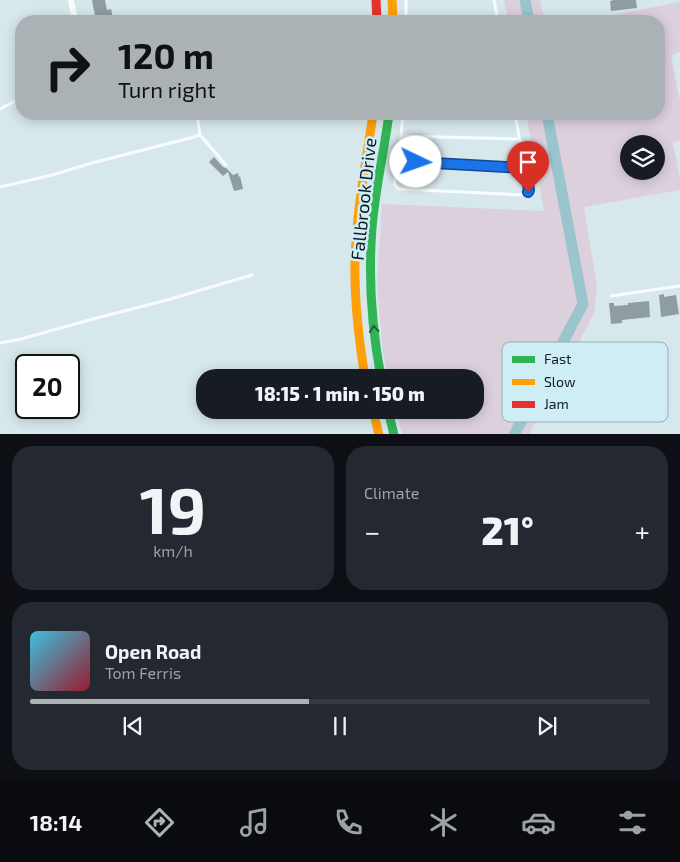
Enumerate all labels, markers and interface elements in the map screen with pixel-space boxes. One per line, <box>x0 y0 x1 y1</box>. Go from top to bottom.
text: 120 m <box>118 34 214 76</box>
icon: right <box>35 35 100 100</box>
text: Turn right <box>118 76 216 102</box>
position arrow <box>389 135 441 187</box>
map controls <box>620 135 665 180</box>
button: layers <box>620 135 665 180</box>
street label: Fallbrook Drive <box>346 137 380 261</box>
pin <box>507 141 549 192</box>
icon: arrive <box>514 148 542 176</box>
one-way arrow <box>369 325 380 333</box>
legend <box>502 342 668 422</box>
text: Fast <box>544 350 571 367</box>
speed limit sign: 20 <box>15 354 80 419</box>
text: Slow <box>544 373 576 390</box>
text: 18:15 · 1 min · 150 m <box>255 382 425 405</box>
text: Jam <box>544 395 569 412</box>
text: 19 <box>140 469 206 547</box>
text: Climate <box>364 483 419 502</box>
text: 21° <box>481 507 534 553</box>
text: − <box>364 514 380 548</box>
text: + <box>635 514 650 548</box>
text: km/h <box>153 541 193 560</box>
text: Open Road <box>105 640 201 663</box>
text: Tom Ferris <box>105 663 181 682</box>
icon: previous <box>119 712 147 740</box>
icon: pause <box>326 712 354 740</box>
icon: next <box>533 712 561 740</box>
icon: directions <box>142 805 177 840</box>
icon: music <box>237 805 272 840</box>
icon: phone <box>331 805 366 840</box>
icon: climate <box>426 805 461 840</box>
icon: car <box>521 805 556 840</box>
icon: filters <box>615 805 650 840</box>
text: 18:14 <box>30 809 82 835</box>

